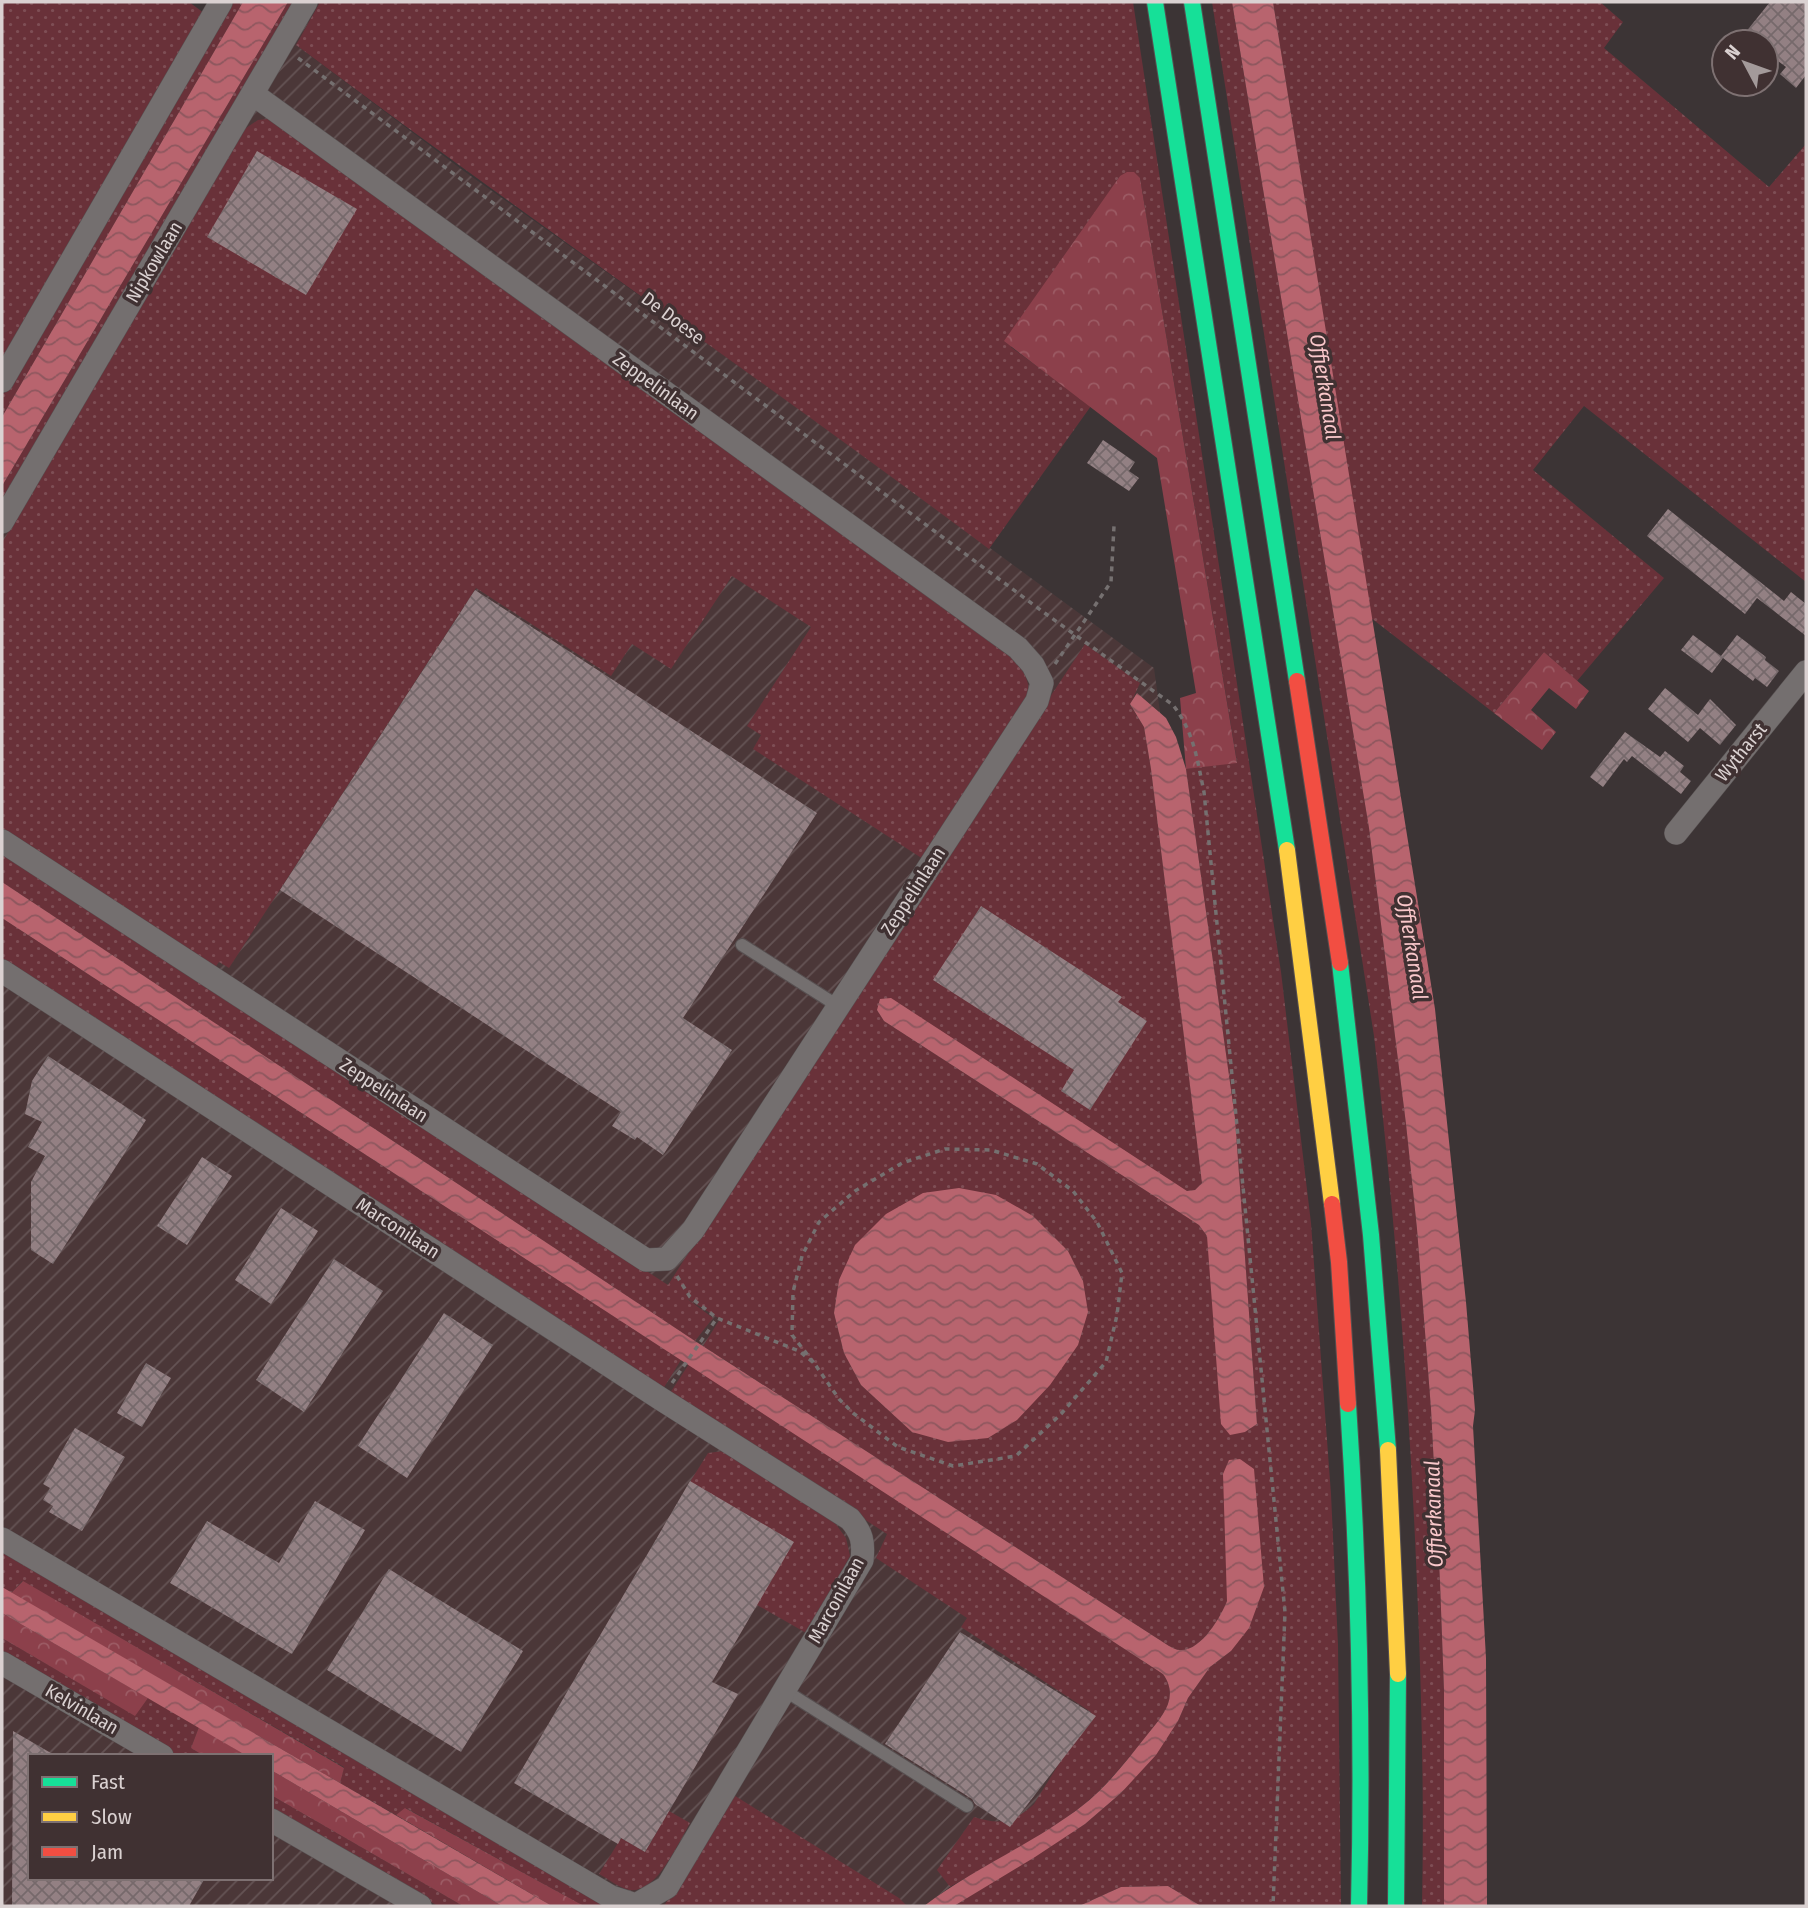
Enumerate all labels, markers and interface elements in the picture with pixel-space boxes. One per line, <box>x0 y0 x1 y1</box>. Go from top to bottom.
north arrow <box>1710 28 1780 98</box>
text: N <box>1720 40 1745 64</box>
street label: Nipkowlaan <box>121 217 187 307</box>
street label: De Doese <box>637 287 709 349</box>
water label: Offierkanaal <box>1304 332 1346 442</box>
street label: Zeppelinlaan <box>608 347 704 425</box>
street label: Wytharst <box>1710 717 1772 786</box>
street label: Zeppelinlaan <box>876 842 950 940</box>
water label: Offierkanaal <box>1391 892 1433 1002</box>
street label: Zeppelinlaan <box>335 1053 433 1127</box>
street label: Marconilaan <box>352 1192 444 1264</box>
water label: Offierkanaal <box>1419 1460 1449 1568</box>
street label: Marconilaan <box>803 1553 869 1647</box>
street label: Kelvinlaan <box>41 1679 123 1739</box>
legend <box>28 1754 273 1880</box>
text: Fast <box>91 1769 125 1795</box>
text: Slow <box>91 1804 132 1830</box>
text: Jam <box>91 1839 123 1865</box>

